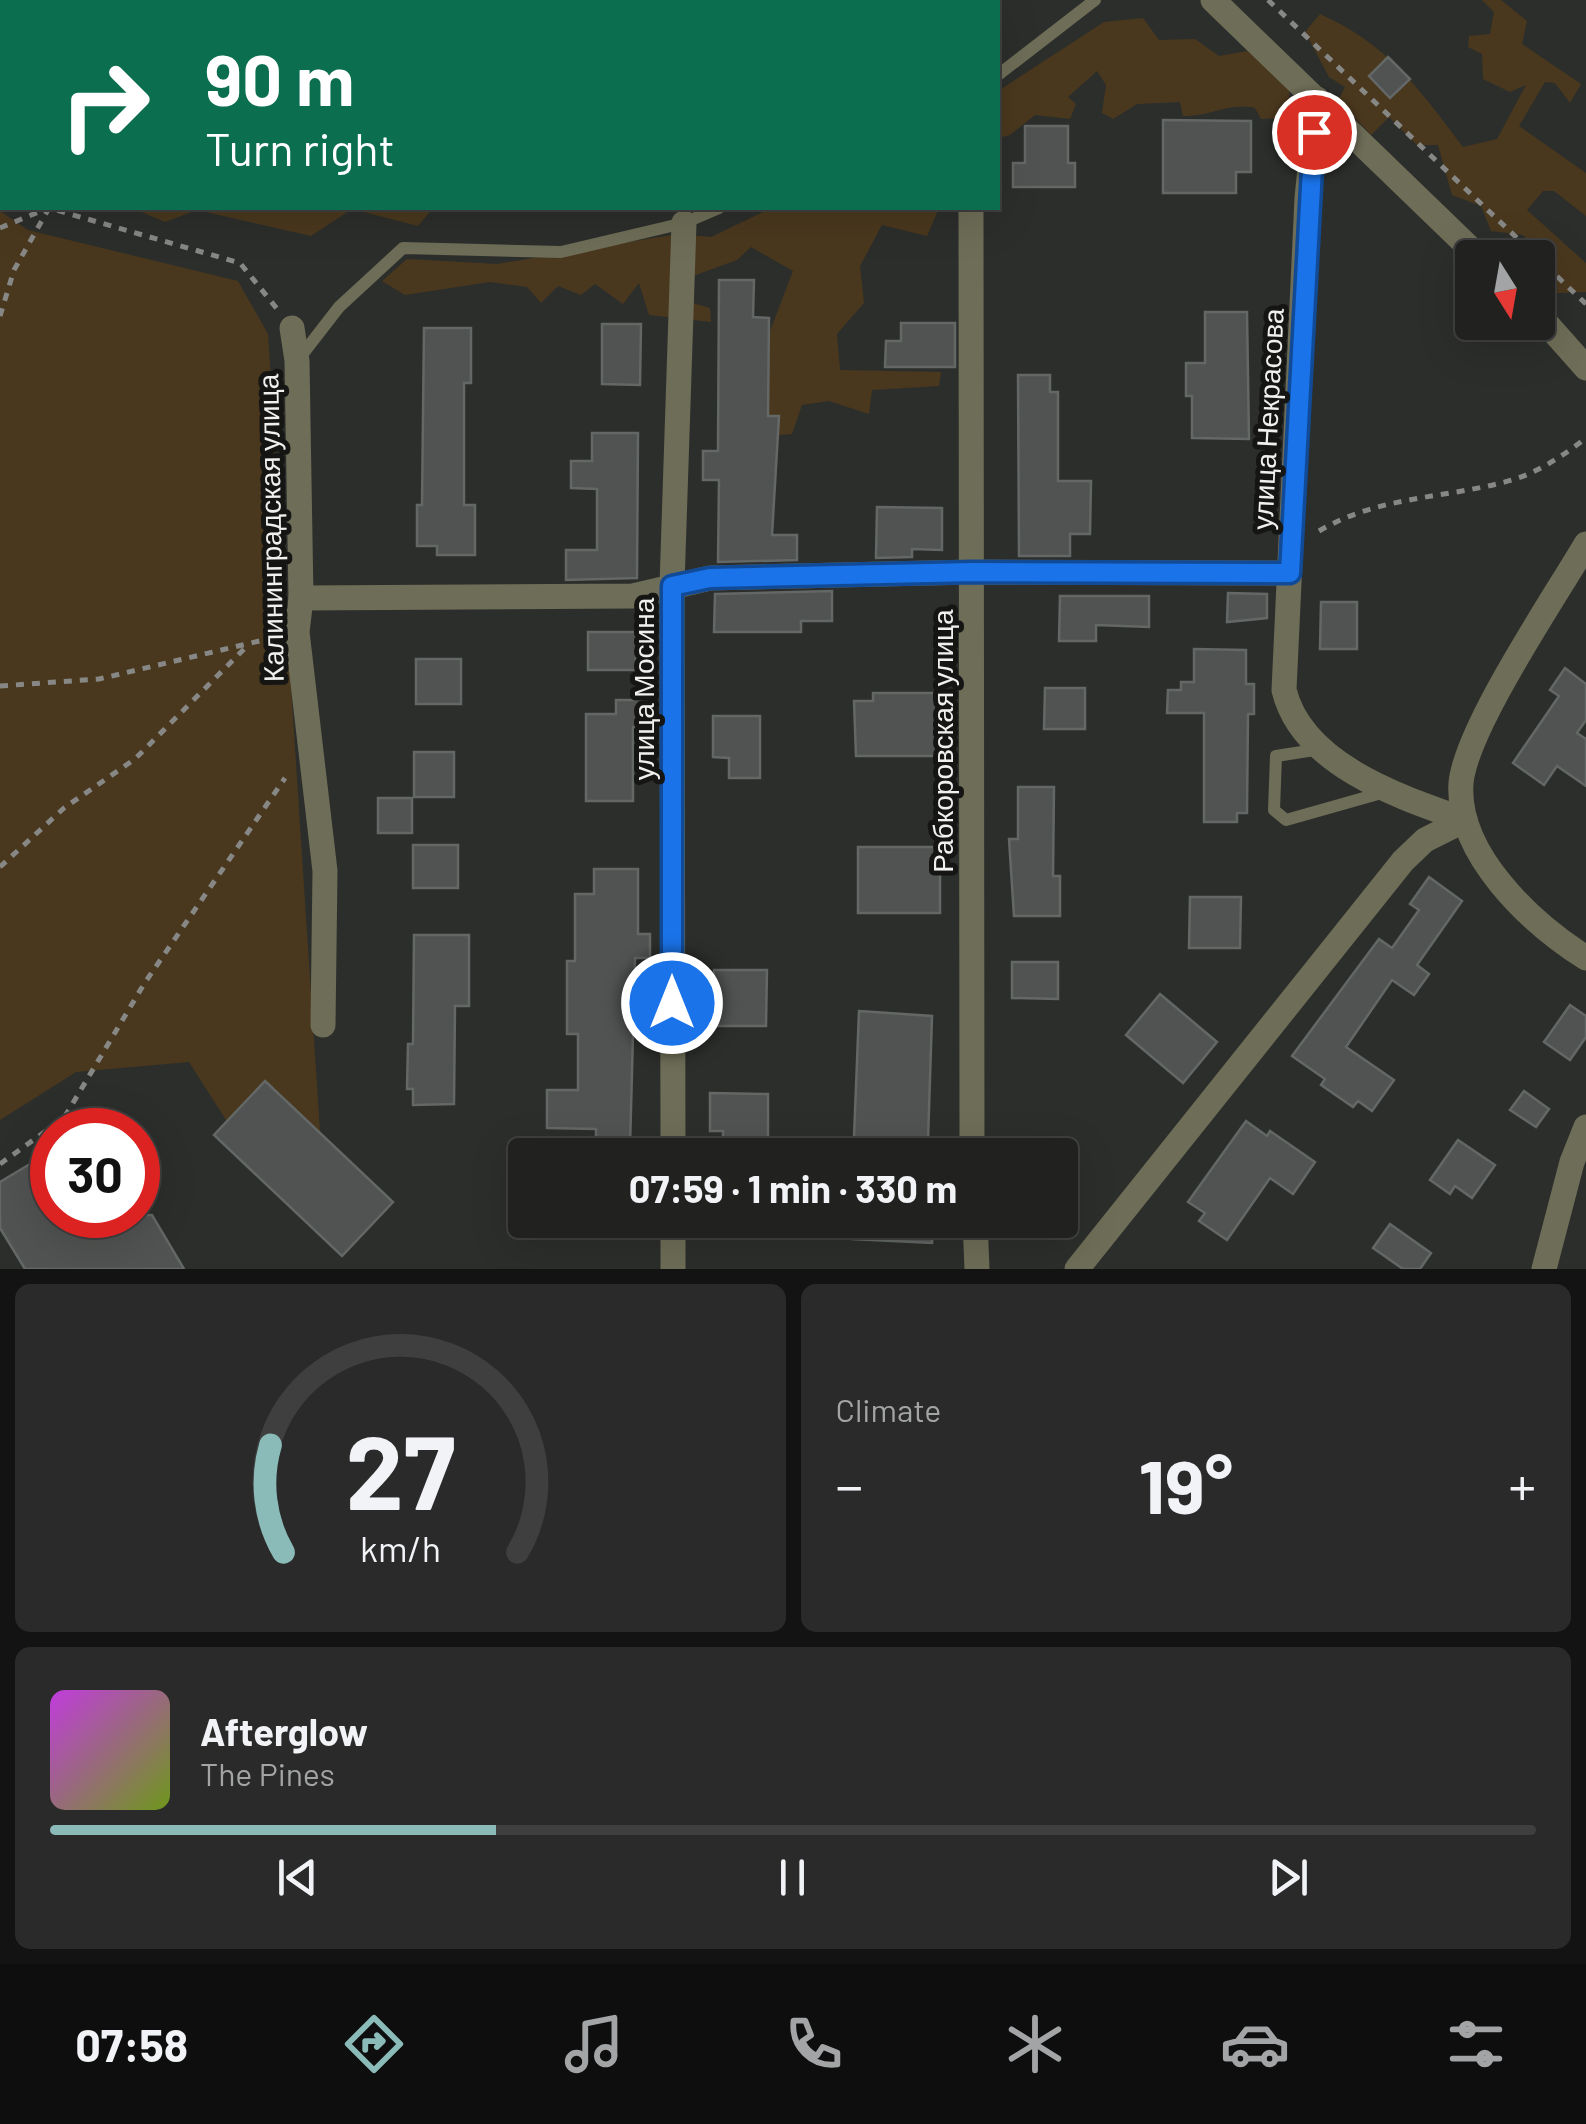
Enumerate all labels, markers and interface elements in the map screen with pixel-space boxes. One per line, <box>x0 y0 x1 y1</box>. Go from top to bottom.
text: 90 m <box>205 36 355 120</box>
icon: right <box>40 40 170 170</box>
pin <box>1272 90 1357 175</box>
icon: arrive <box>1287 105 1342 160</box>
text: Turn right <box>205 121 395 175</box>
north arrow <box>1455 240 1555 340</box>
map controls <box>1455 240 1555 340</box>
street label: улица Некрасова <box>1244 307 1290 531</box>
street label: Калининградская улица <box>250 373 290 682</box>
street label: улица Мосина <box>626 597 660 780</box>
street label: Рабкоровская улица <box>925 609 959 873</box>
position arrow <box>620 951 724 1055</box>
speed limit sign: 30 <box>30 1108 160 1238</box>
text: 07:59 · 1 min · 330 m <box>629 1165 957 1211</box>
text: Climate <box>836 1390 941 1428</box>
text: 27 <box>345 1406 455 1531</box>
text: 19° <box>1138 1439 1233 1529</box>
text: − <box>836 1451 863 1517</box>
text: + <box>1508 1451 1536 1517</box>
text: km/h <box>360 1526 441 1569</box>
text: Afterglow <box>200 1708 368 1754</box>
text: The Pines <box>200 1754 335 1792</box>
icon: previous <box>270 1850 325 1905</box>
icon: pause <box>765 1850 820 1905</box>
icon: next <box>1261 1850 1316 1905</box>
icon: directions <box>339 2009 409 2079</box>
icon: music <box>559 2009 629 2079</box>
icon: phone <box>779 2009 849 2079</box>
icon: climate <box>1000 2009 1070 2079</box>
icon: car <box>1220 2009 1290 2079</box>
icon: filters <box>1441 2009 1511 2079</box>
text: 07:58 <box>75 2017 188 2071</box>

